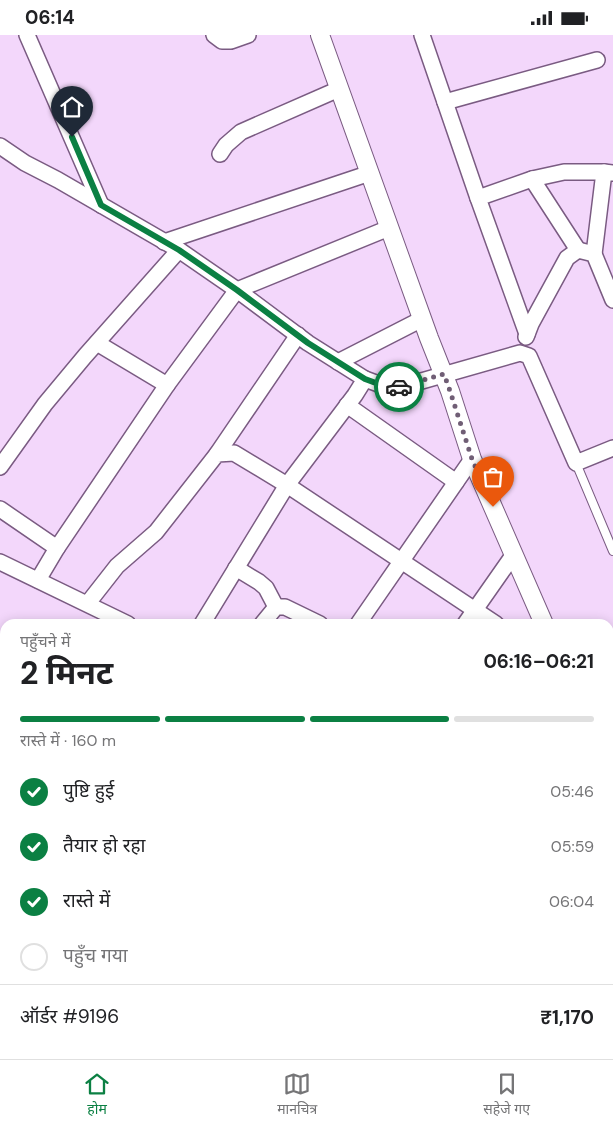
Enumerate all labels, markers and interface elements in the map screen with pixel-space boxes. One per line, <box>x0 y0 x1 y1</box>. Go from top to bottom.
text: 06:14 <box>25 5 75 30</box>
pin <box>51 86 93 137</box>
icon: home <box>58 93 86 121</box>
courier <box>374 362 424 412</box>
icon: car <box>385 373 413 401</box>
pin <box>472 456 514 507</box>
icon: bag <box>479 463 507 491</box>
text: पहुँचने में <box>20 631 70 652</box>
text: 06:16–06:21 <box>483 649 594 674</box>
text: 2 मिनट <box>20 652 113 694</box>
text: रास्ते में · 160 m <box>20 730 116 751</box>
icon: check <box>20 778 48 806</box>
text: पुष्टि हुई <box>63 778 114 803</box>
text: 05:46 <box>550 781 594 802</box>
icon: check <box>20 833 48 861</box>
text: तैयार हो रहा <box>63 833 145 858</box>
text: 05:59 <box>551 836 594 857</box>
icon: check <box>20 888 48 916</box>
text: रास्ते में <box>63 888 110 913</box>
text: 06:04 <box>549 891 594 912</box>
text: पहुँच गया <box>63 943 128 968</box>
text: ऑर्डर #9196 <box>20 1004 119 1029</box>
text: ₹1,170 <box>540 1005 594 1030</box>
tab: होम <box>83 1070 111 1120</box>
tab: मानचित्र <box>277 1070 317 1120</box>
tab: सहेजे गए <box>483 1070 530 1120</box>

